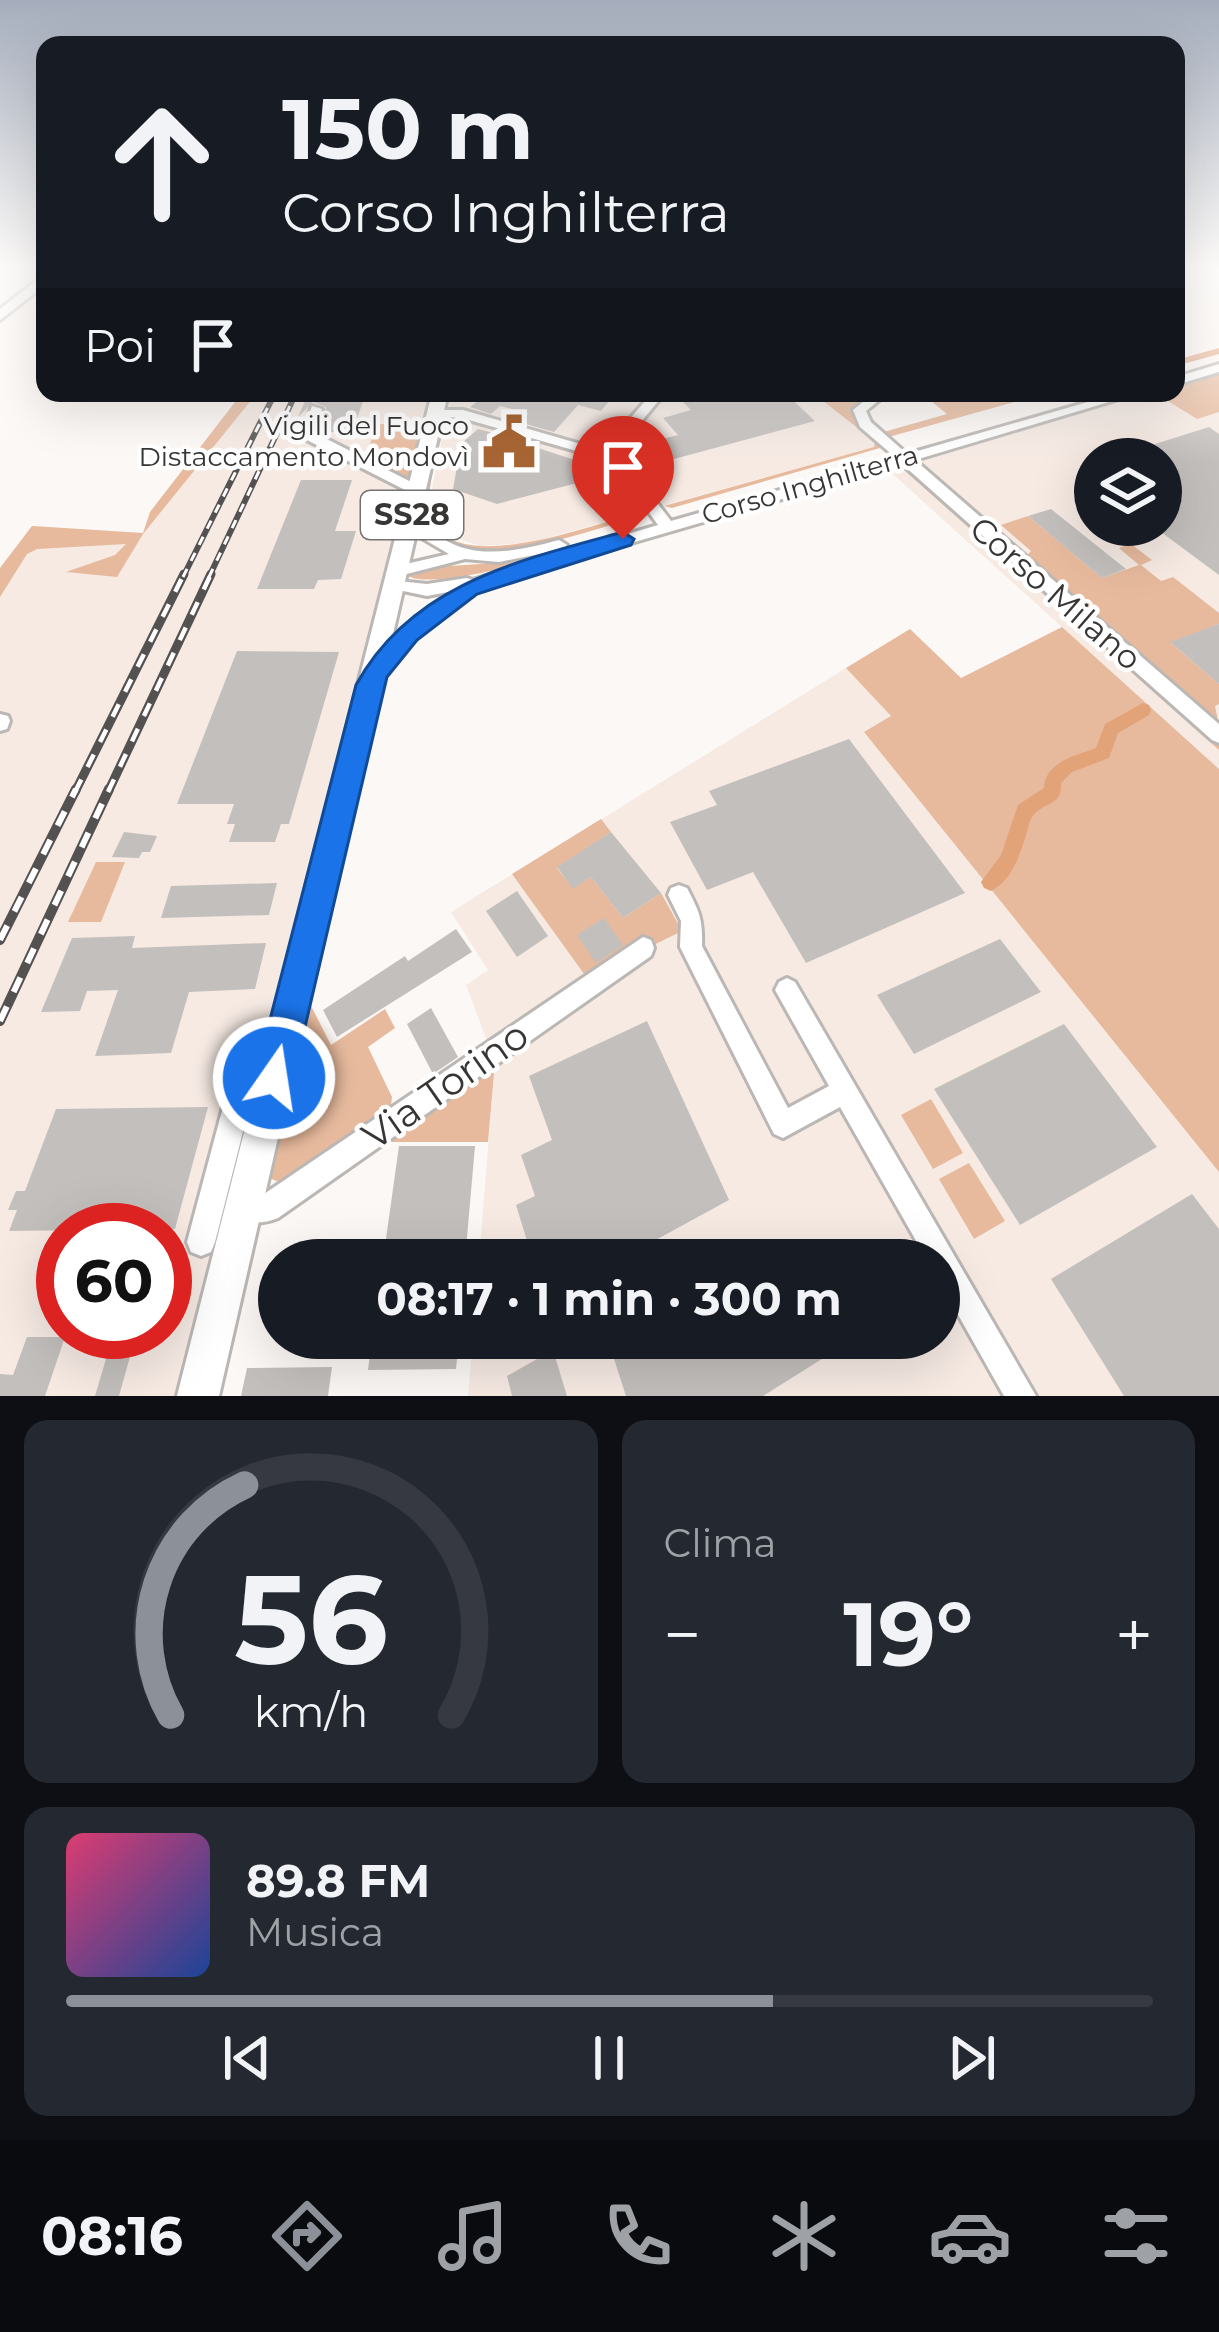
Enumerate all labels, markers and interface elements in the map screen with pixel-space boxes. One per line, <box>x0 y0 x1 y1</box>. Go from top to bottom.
text: 150 m <box>282 78 534 180</box>
icon: ahead <box>84 84 240 240</box>
text: Corso Inghilterra <box>282 180 730 246</box>
icon: arrive <box>180 312 246 378</box>
text: Poi <box>84 318 156 373</box>
place label: Vigili del Fuoco Distaccamento Mondovì <box>138 409 469 473</box>
public building icon: Vigili del Fuoco Distaccamento Mondovì <box>480 413 538 471</box>
pin <box>572 416 674 539</box>
icon: arrive <box>590 434 656 500</box>
street label: Corso Inghilterra <box>698 438 922 531</box>
map controls <box>1074 438 1182 546</box>
button: layers <box>1074 438 1182 546</box>
road number: SS28 <box>361 491 463 539</box>
street label: Corso Milano <box>962 508 1150 678</box>
street label: Via Torino <box>353 1010 537 1160</box>
position arrow <box>211 1015 337 1141</box>
speed limit sign: 60 <box>36 1203 192 1359</box>
text: 08:17 · 1 min · 300 m <box>376 1271 842 1326</box>
text: Clima <box>664 1519 777 1567</box>
text: 56 <box>234 1543 388 1695</box>
text: 19° <box>843 1579 973 1689</box>
text: − <box>664 1594 701 1675</box>
text: + <box>1115 1594 1153 1675</box>
text: km/h <box>254 1684 368 1737</box>
text: 89.8 FM <box>246 1853 430 1908</box>
text: Musica <box>246 1908 384 1956</box>
icon: previous <box>214 2025 280 2091</box>
icon: pause <box>576 2025 642 2091</box>
icon: next <box>939 2025 1005 2091</box>
icon: directions <box>265 2194 349 2278</box>
icon: music <box>431 2194 515 2278</box>
icon: phone <box>596 2194 680 2278</box>
icon: climate <box>762 2194 846 2278</box>
icon: car <box>928 2194 1012 2278</box>
icon: filters <box>1094 2194 1178 2278</box>
text: 08:16 <box>41 2203 183 2269</box>

